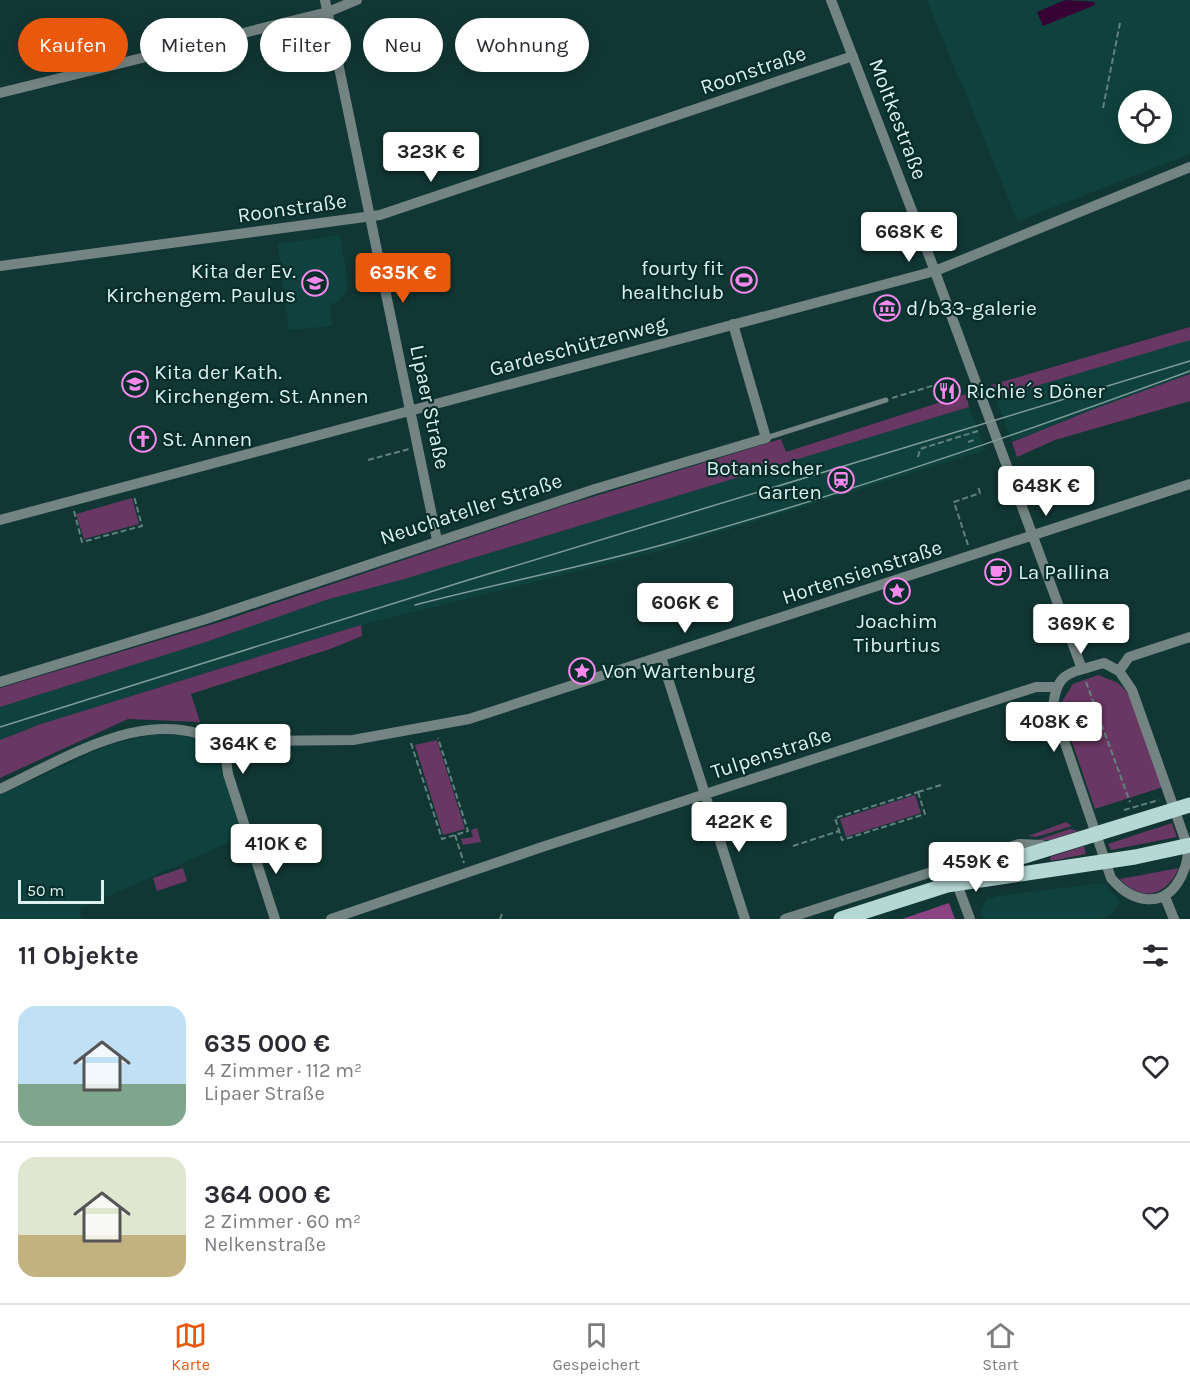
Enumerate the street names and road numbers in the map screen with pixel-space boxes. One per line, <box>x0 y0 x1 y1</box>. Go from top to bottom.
street label: Roonstraße <box>697 41 809 99</box>
street label: Moltkestraße <box>864 55 932 183</box>
street label: Roonstraße <box>236 188 348 228</box>
street label: Gardeschützenweg <box>487 311 669 381</box>
street label: Lipaer Straße <box>405 343 455 471</box>
street label: Neuchateller Straße <box>377 468 565 550</box>
street label: Hortensienstraße <box>779 535 945 609</box>
street label: Tulpenstraße <box>708 722 834 784</box>

